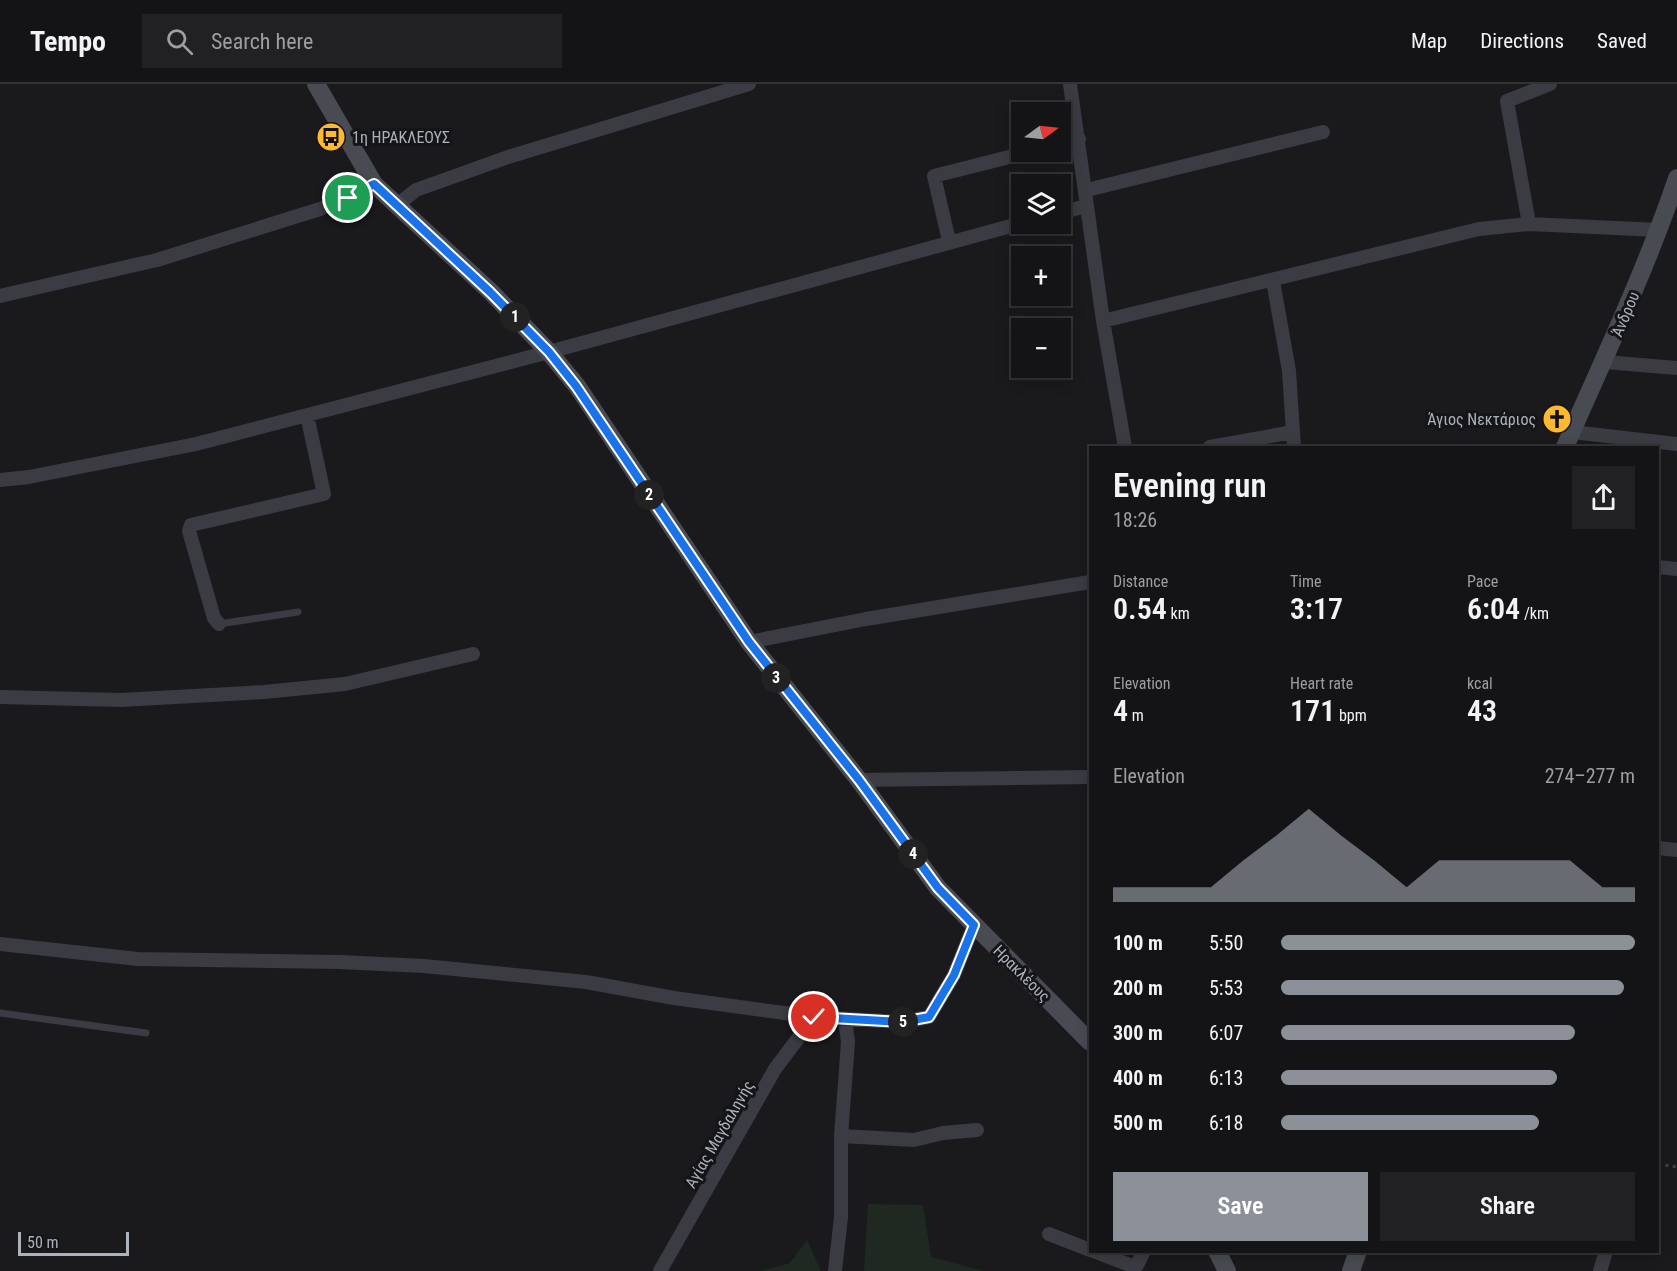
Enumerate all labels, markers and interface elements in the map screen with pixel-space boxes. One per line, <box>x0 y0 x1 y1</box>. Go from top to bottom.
search box <box>142 14 562 68</box>
text: Tempo <box>30 25 106 58</box>
icon: search <box>163 25 196 58</box>
text: Search here <box>211 29 313 54</box>
text: Map <box>1411 29 1447 53</box>
text: Directions <box>1480 29 1564 53</box>
text: Saved <box>1597 29 1647 53</box>
north arrow <box>1011 102 1071 162</box>
map controls <box>1011 102 1071 378</box>
bus stop icon: 1η ΗΡΑΚΛΕΟΥΣ <box>315 121 347 153</box>
place label: 1η ΗΡΑΚΛΕΟΥΣ <box>352 128 450 147</box>
pin <box>322 172 373 223</box>
button: layers <box>1011 174 1071 234</box>
icon: arrive <box>331 181 364 214</box>
button: + <box>1011 246 1071 306</box>
street label: Άνδρου <box>1607 289 1643 340</box>
pin: 1 <box>500 302 530 332</box>
text: 1 <box>511 307 519 326</box>
button: − <box>1011 318 1071 378</box>
church icon: Άγιος Νεκτάριος <box>1541 403 1573 435</box>
place label: Άγιος Νεκτάριος <box>1427 410 1536 429</box>
text: Evening run <box>1113 466 1267 505</box>
button: share <box>1572 466 1635 529</box>
pin: 2 <box>634 480 664 510</box>
text: 2 <box>645 485 653 504</box>
text: 18:26 <box>1113 508 1157 532</box>
text: Distance <box>1113 572 1168 591</box>
text: Time <box>1290 572 1322 591</box>
text: Pace <box>1467 572 1498 591</box>
text: 0.54 <box>1113 591 1167 626</box>
text: 3:17 <box>1290 591 1343 626</box>
text: 6:04 <box>1467 591 1520 626</box>
text: km <box>1167 604 1190 623</box>
text: /km <box>1520 604 1549 623</box>
pin: 3 <box>761 663 791 693</box>
text: 3 <box>772 668 780 687</box>
text: Elevation <box>1113 674 1171 693</box>
text: Heart rate <box>1290 674 1353 693</box>
text: kcal <box>1467 674 1493 693</box>
text: 4 <box>1113 693 1128 728</box>
text: 171 <box>1290 693 1335 728</box>
text: 43 <box>1467 693 1497 728</box>
text: m <box>1128 706 1144 725</box>
text: bpm <box>1335 706 1367 725</box>
text: Elevation <box>1113 764 1185 788</box>
text: 274–277 m <box>1545 764 1635 788</box>
pin: 4 <box>898 839 928 869</box>
text: 4 <box>909 844 917 863</box>
text: 100 m <box>1113 931 1163 955</box>
text: 5:50 <box>1209 931 1243 955</box>
street label: Ηρακλέους <box>989 941 1054 1006</box>
text: 200 m <box>1113 976 1163 1000</box>
text: 5:53 <box>1209 976 1243 1000</box>
pin <box>788 991 839 1042</box>
icon: check <box>797 1000 830 1033</box>
pin: 5 <box>888 1007 918 1037</box>
text: 5 <box>899 1012 907 1031</box>
text: 300 m <box>1113 1021 1163 1045</box>
text: 6:07 <box>1209 1021 1243 1045</box>
text: 400 m <box>1113 1066 1163 1090</box>
text: 6:13 <box>1209 1066 1243 1090</box>
street label: Αγίας Μαγδαληνής <box>681 1077 758 1191</box>
text: 500 m <box>1113 1111 1163 1135</box>
text: 6:18 <box>1209 1111 1243 1135</box>
button: Save <box>1113 1172 1368 1241</box>
button: Share <box>1380 1172 1635 1241</box>
scale bar <box>18 1229 129 1256</box>
text: 50 m <box>27 1233 59 1252</box>

